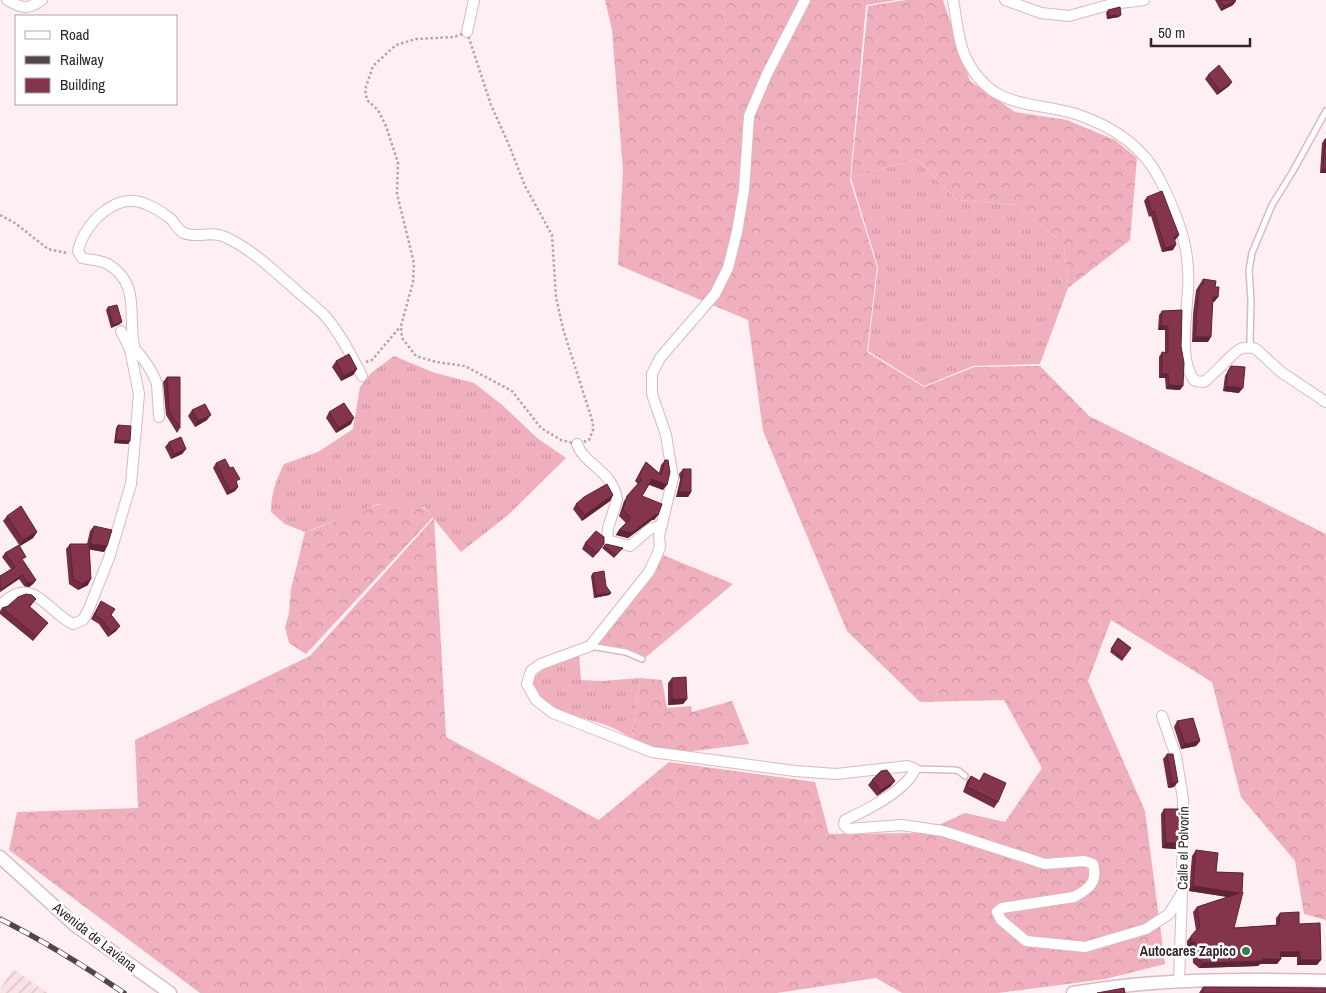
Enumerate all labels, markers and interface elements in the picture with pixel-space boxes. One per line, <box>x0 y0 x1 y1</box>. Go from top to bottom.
legend <box>15 15 178 105</box>
scale bar <box>1151 15 1250 47</box>
text: 50 m <box>1158 22 1185 43</box>
text: Road <box>60 24 89 45</box>
text: Railway <box>60 49 105 70</box>
text: Building <box>60 74 105 95</box>
street label: Calle el Polvorín <box>1173 806 1193 890</box>
street label: Avenida de Laviana <box>49 898 141 976</box>
place label: Autocares Zapico <box>1140 942 1236 960</box>
marker: Autocares Zapico <box>1240 945 1252 957</box>

